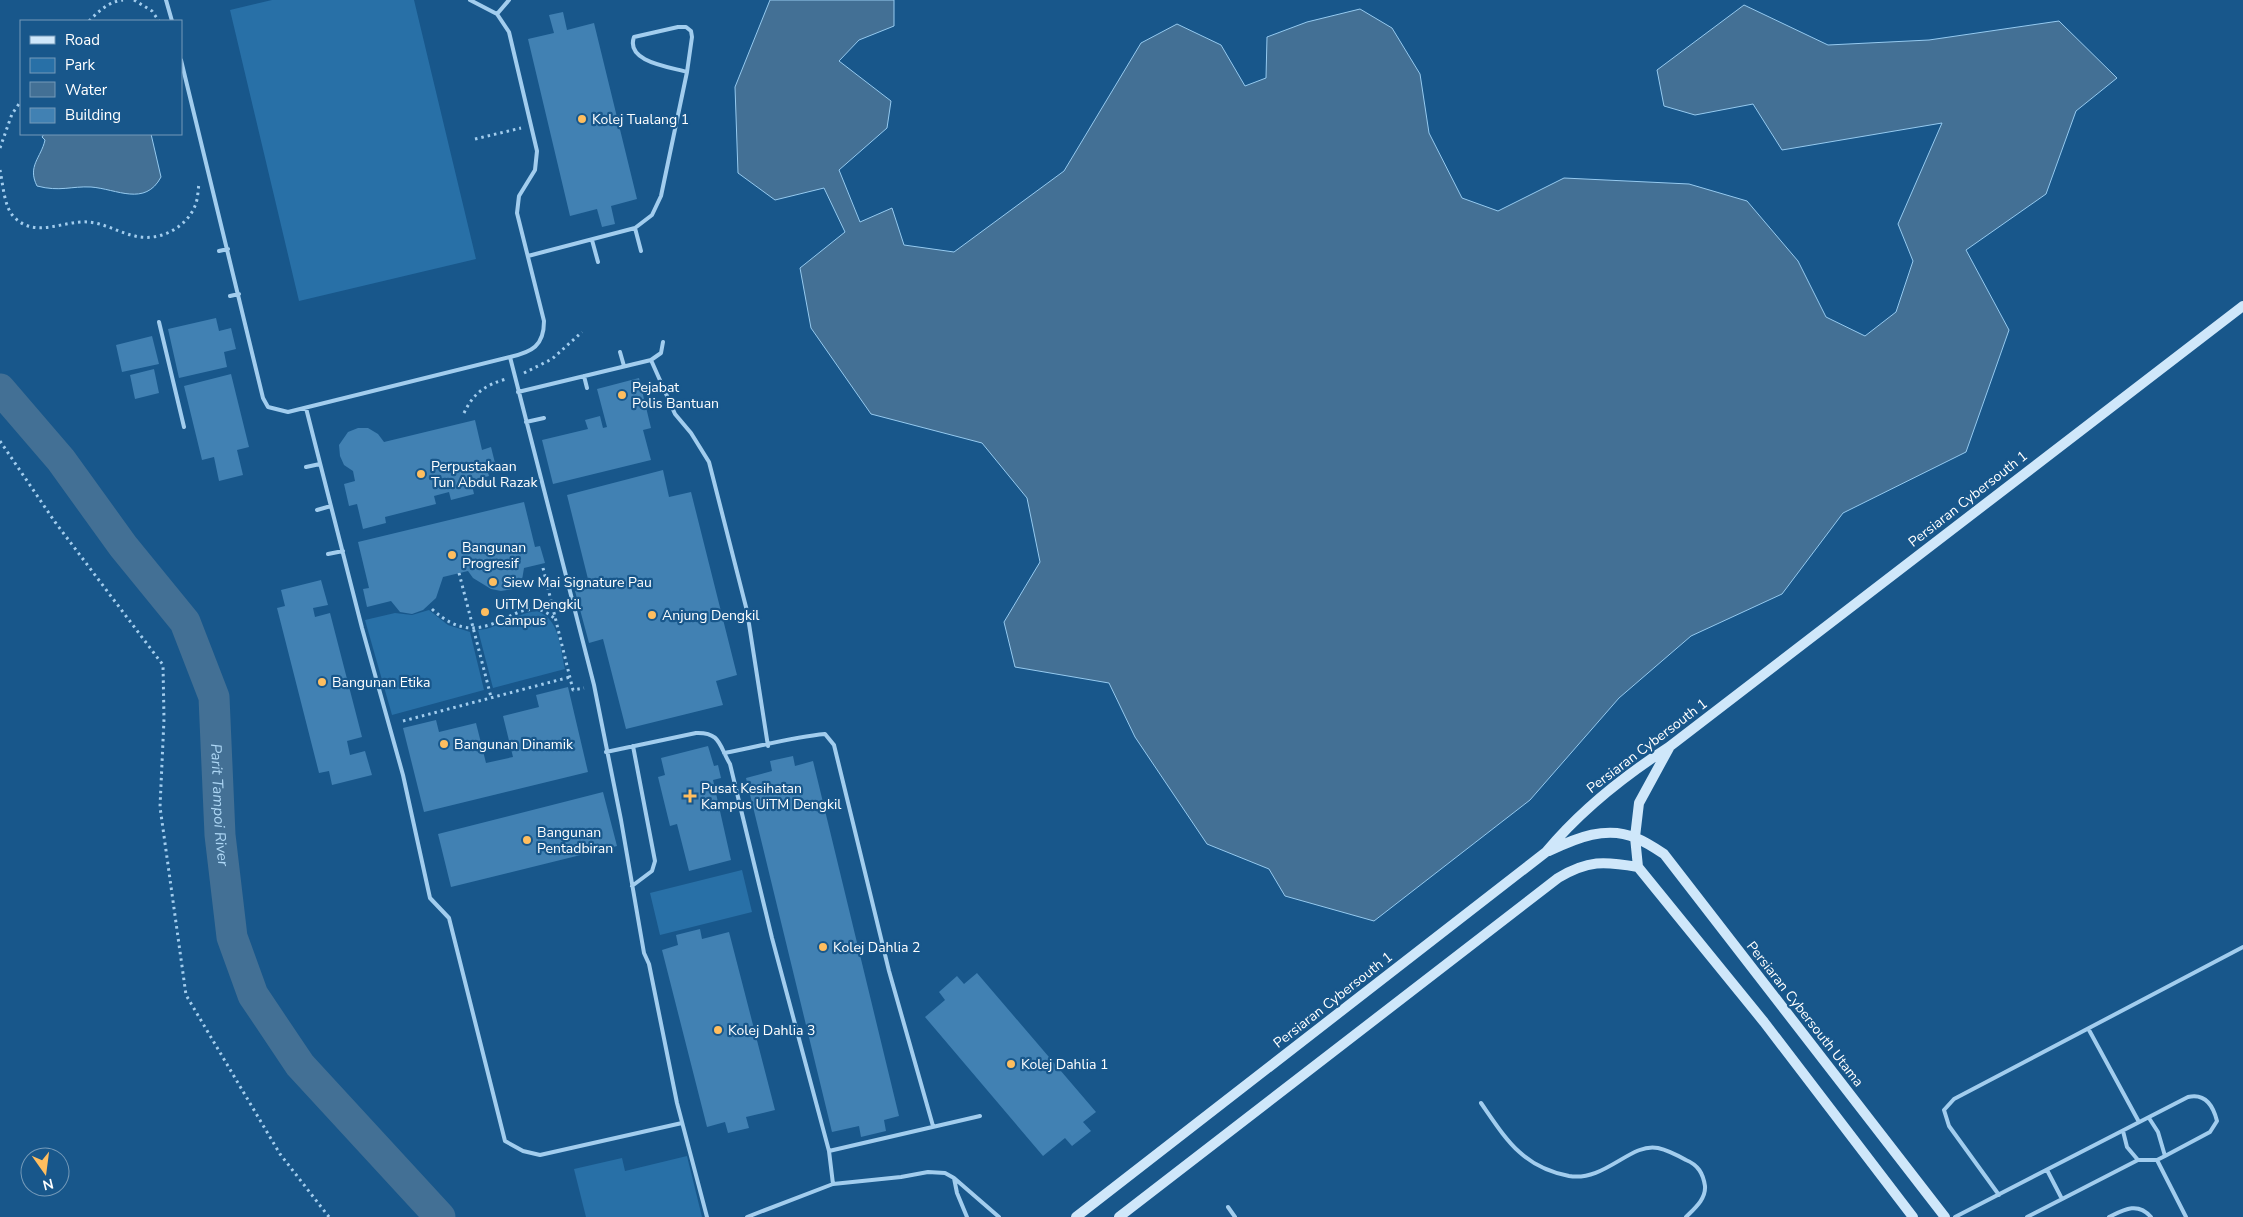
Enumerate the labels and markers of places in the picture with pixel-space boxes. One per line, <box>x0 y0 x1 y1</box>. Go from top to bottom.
place label: Kolej Tualang 1 <box>592 110 689 129</box>
marker: Kolej Tualang 1 <box>576 113 588 125</box>
place label: Pejabat Polis Bantuan <box>632 378 719 413</box>
marker: Pejabat Polis Bantuan <box>616 389 628 401</box>
place label: Perpustakaan Tun Abdul Razak <box>431 457 539 492</box>
marker: Perpustakaan Tun Abdul Razak <box>415 468 427 480</box>
place label: Bangunan Progresif <box>462 538 526 573</box>
marker: Bangunan Progresif <box>446 549 458 561</box>
place label: Siew Mai Signature Pau <box>503 573 652 592</box>
marker: Siew Mai Signature Pau <box>487 576 499 588</box>
place label: UiTM Dengkil Campus <box>495 595 582 630</box>
marker: UiTM Dengkil Campus <box>479 606 491 618</box>
place label: Anjung Dengkil <box>662 606 760 625</box>
marker: Anjung Dengkil <box>646 609 658 621</box>
place label: Bangunan Etika <box>332 673 430 692</box>
marker: Bangunan Etika <box>316 676 328 688</box>
place label: Bangunan Dinamik <box>454 735 574 754</box>
marker: Bangunan Dinamik <box>438 738 450 750</box>
place label: Pusat Kesihatan Kampus UiTM Dengkil <box>701 779 842 814</box>
marker: Pusat Kesihatan Kampus UiTM Dengkil <box>683 789 697 803</box>
place label: Bangunan Pentadbiran <box>537 823 613 858</box>
marker: Bangunan Pentadbiran <box>521 834 533 846</box>
place label: Kolej Dahlia 2 <box>833 938 920 957</box>
marker: Kolej Dahlia 2 <box>817 941 829 953</box>
place label: Kolej Dahlia 3 <box>728 1021 815 1040</box>
marker: Kolej Dahlia 3 <box>712 1024 724 1036</box>
place label: Kolej Dahlia 1 <box>1021 1055 1108 1074</box>
marker: Kolej Dahlia 1 <box>1005 1058 1017 1070</box>

